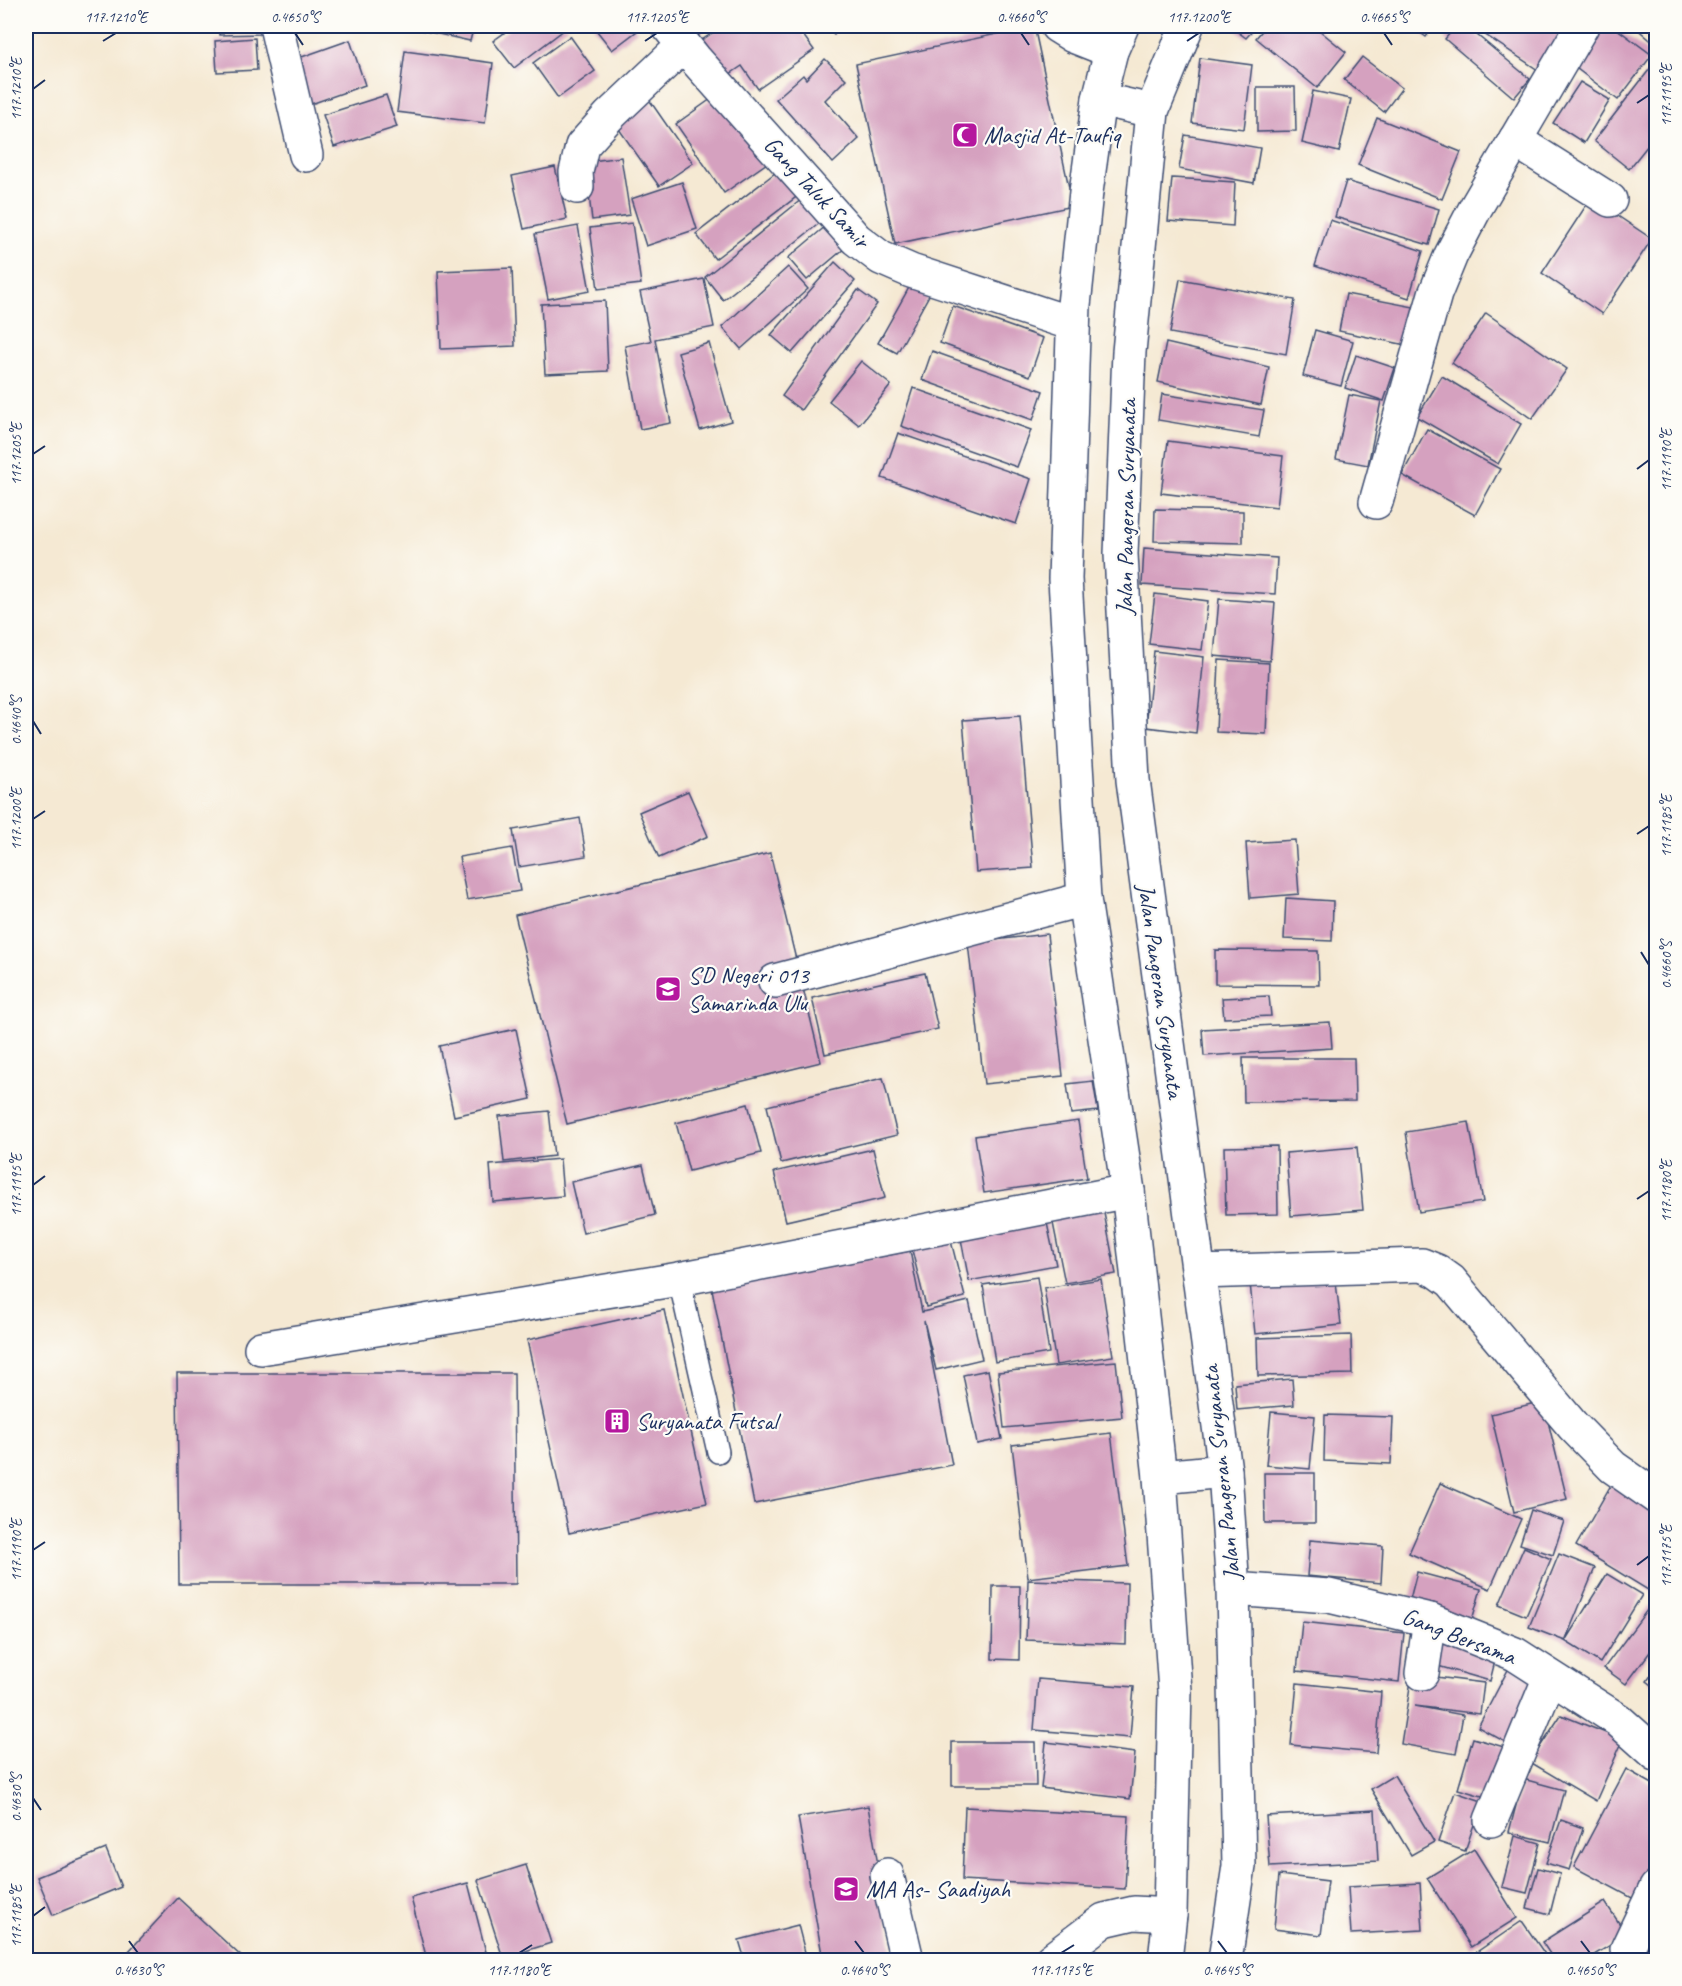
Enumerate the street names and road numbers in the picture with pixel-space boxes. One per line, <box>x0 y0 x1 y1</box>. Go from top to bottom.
street label: Gang Taluk Samir <box>758 130 878 256</box>
street label: Jalan Pangeran Suryanata <box>1109 397 1143 616</box>
street label: Jalan Pangeran Suryanata <box>1131 881 1191 1102</box>
street label: Jalan Pangeran Suryanata <box>1195 1362 1247 1583</box>
street label: Gang Bersama <box>1398 1601 1521 1672</box>

